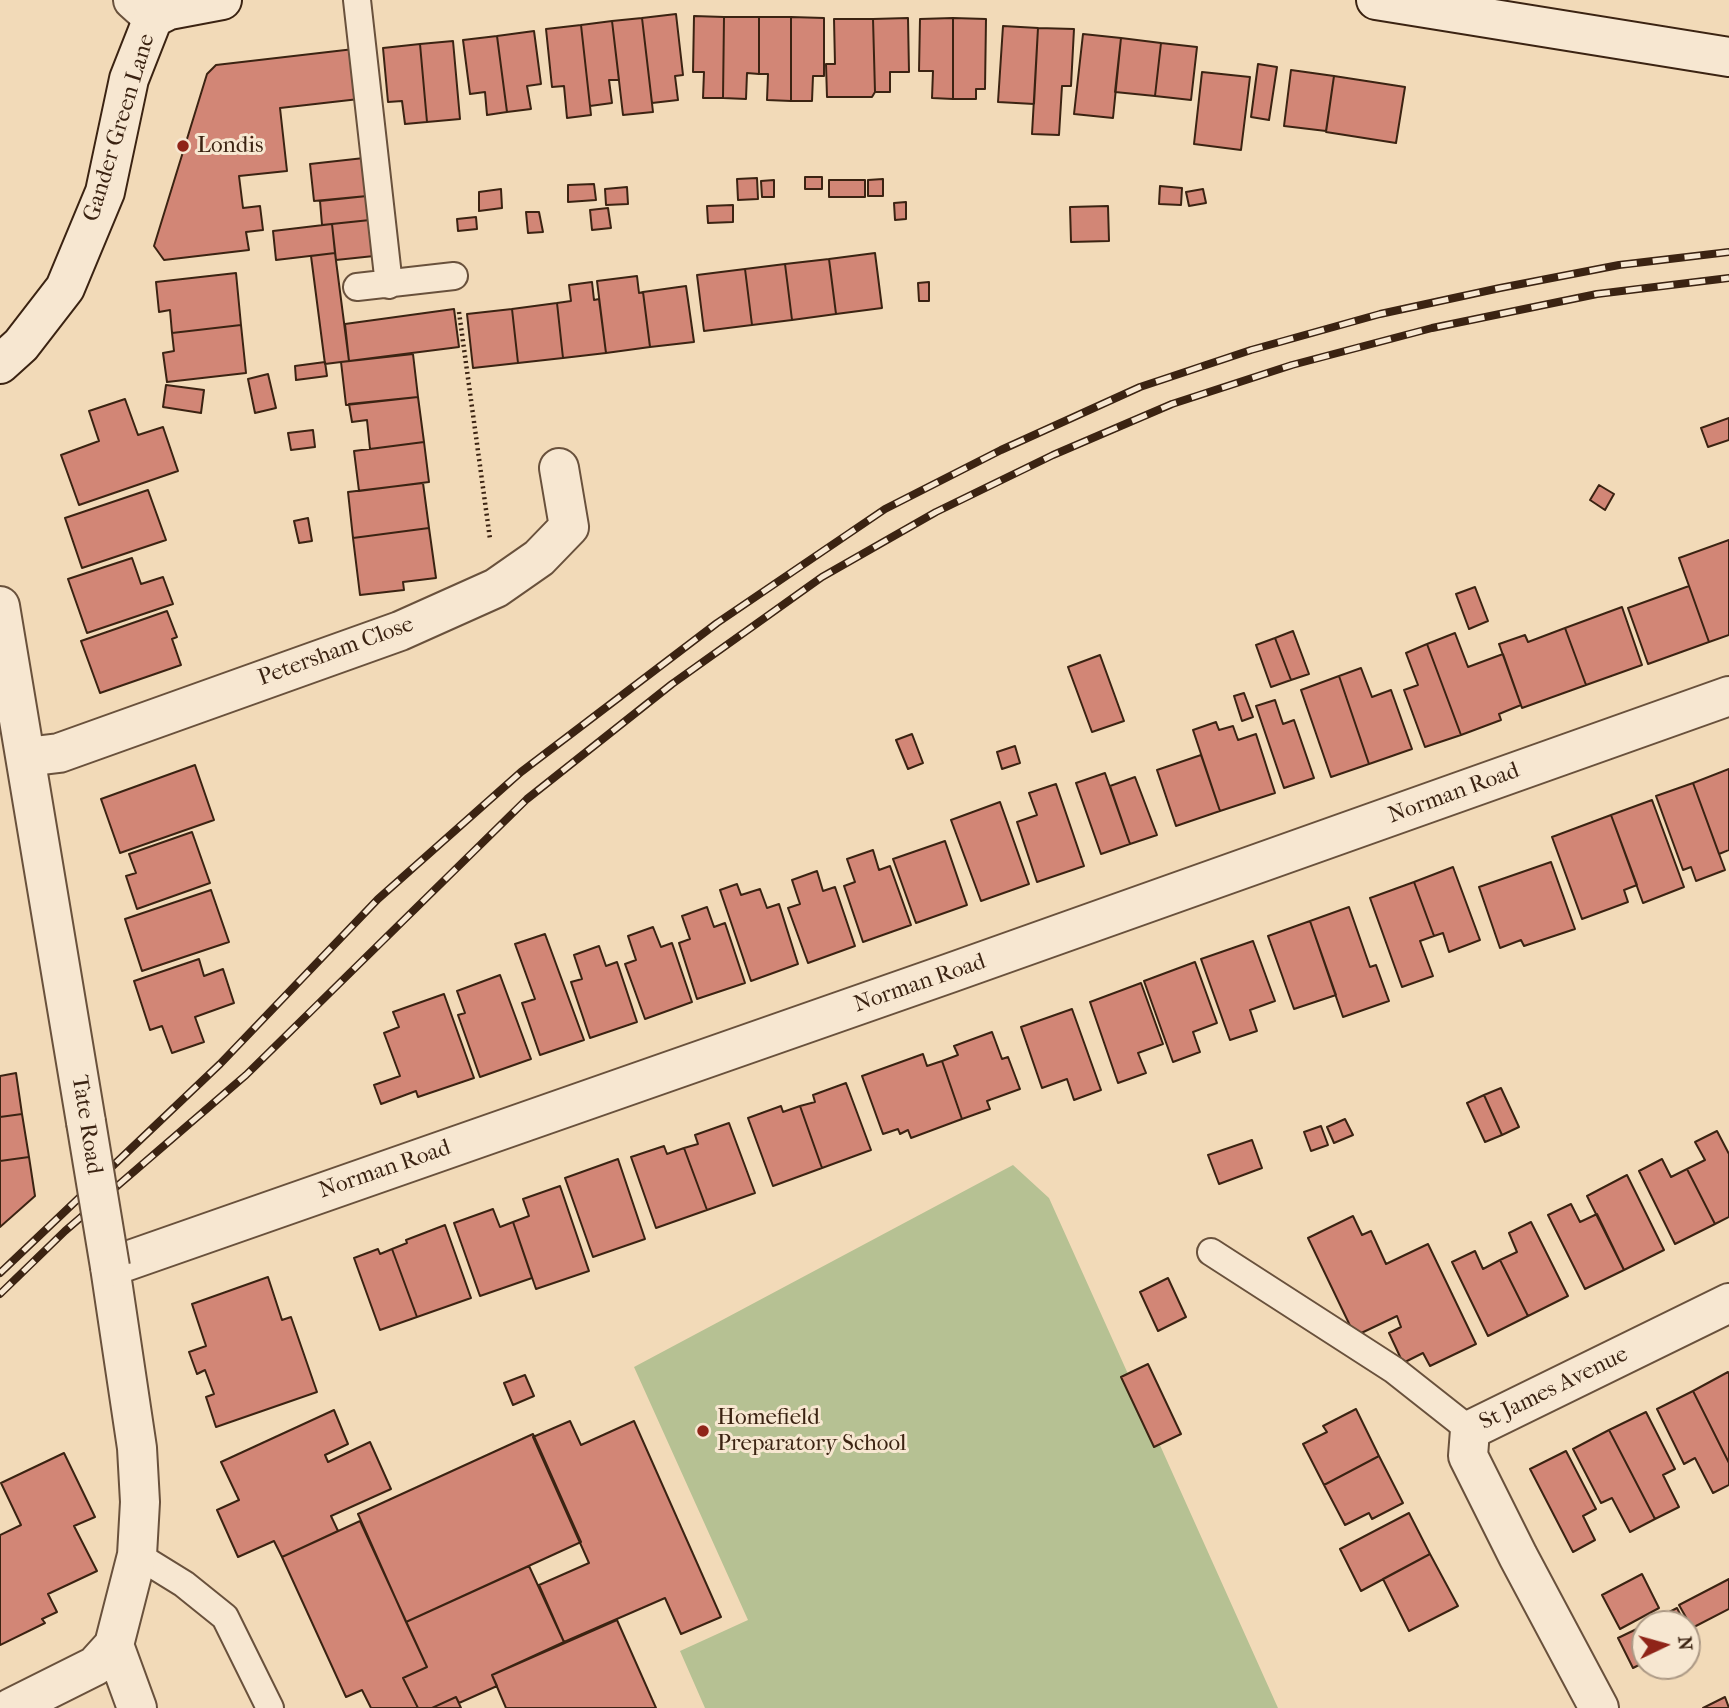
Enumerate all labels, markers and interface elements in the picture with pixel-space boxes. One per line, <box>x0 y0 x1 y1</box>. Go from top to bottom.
street label: Gander Green Lane <box>78 31 162 225</box>
place label: Londis <box>197 132 264 160</box>
marker: Londis <box>175 138 191 154</box>
street label: Petersham Close <box>255 611 417 693</box>
street label: Norman Road <box>1385 758 1523 830</box>
street label: Norman Road <box>850 949 990 1019</box>
street label: Tate Road <box>65 1074 107 1176</box>
street label: Norman Road <box>315 1135 455 1205</box>
street label: St James Avenue <box>1475 1341 1633 1437</box>
place label: Homefield Preparatory School <box>717 1404 906 1458</box>
marker: Homefield Preparatory School <box>695 1423 711 1439</box>
north arrow <box>1631 1610 1701 1680</box>
text: N <box>1673 1635 1697 1651</box>

